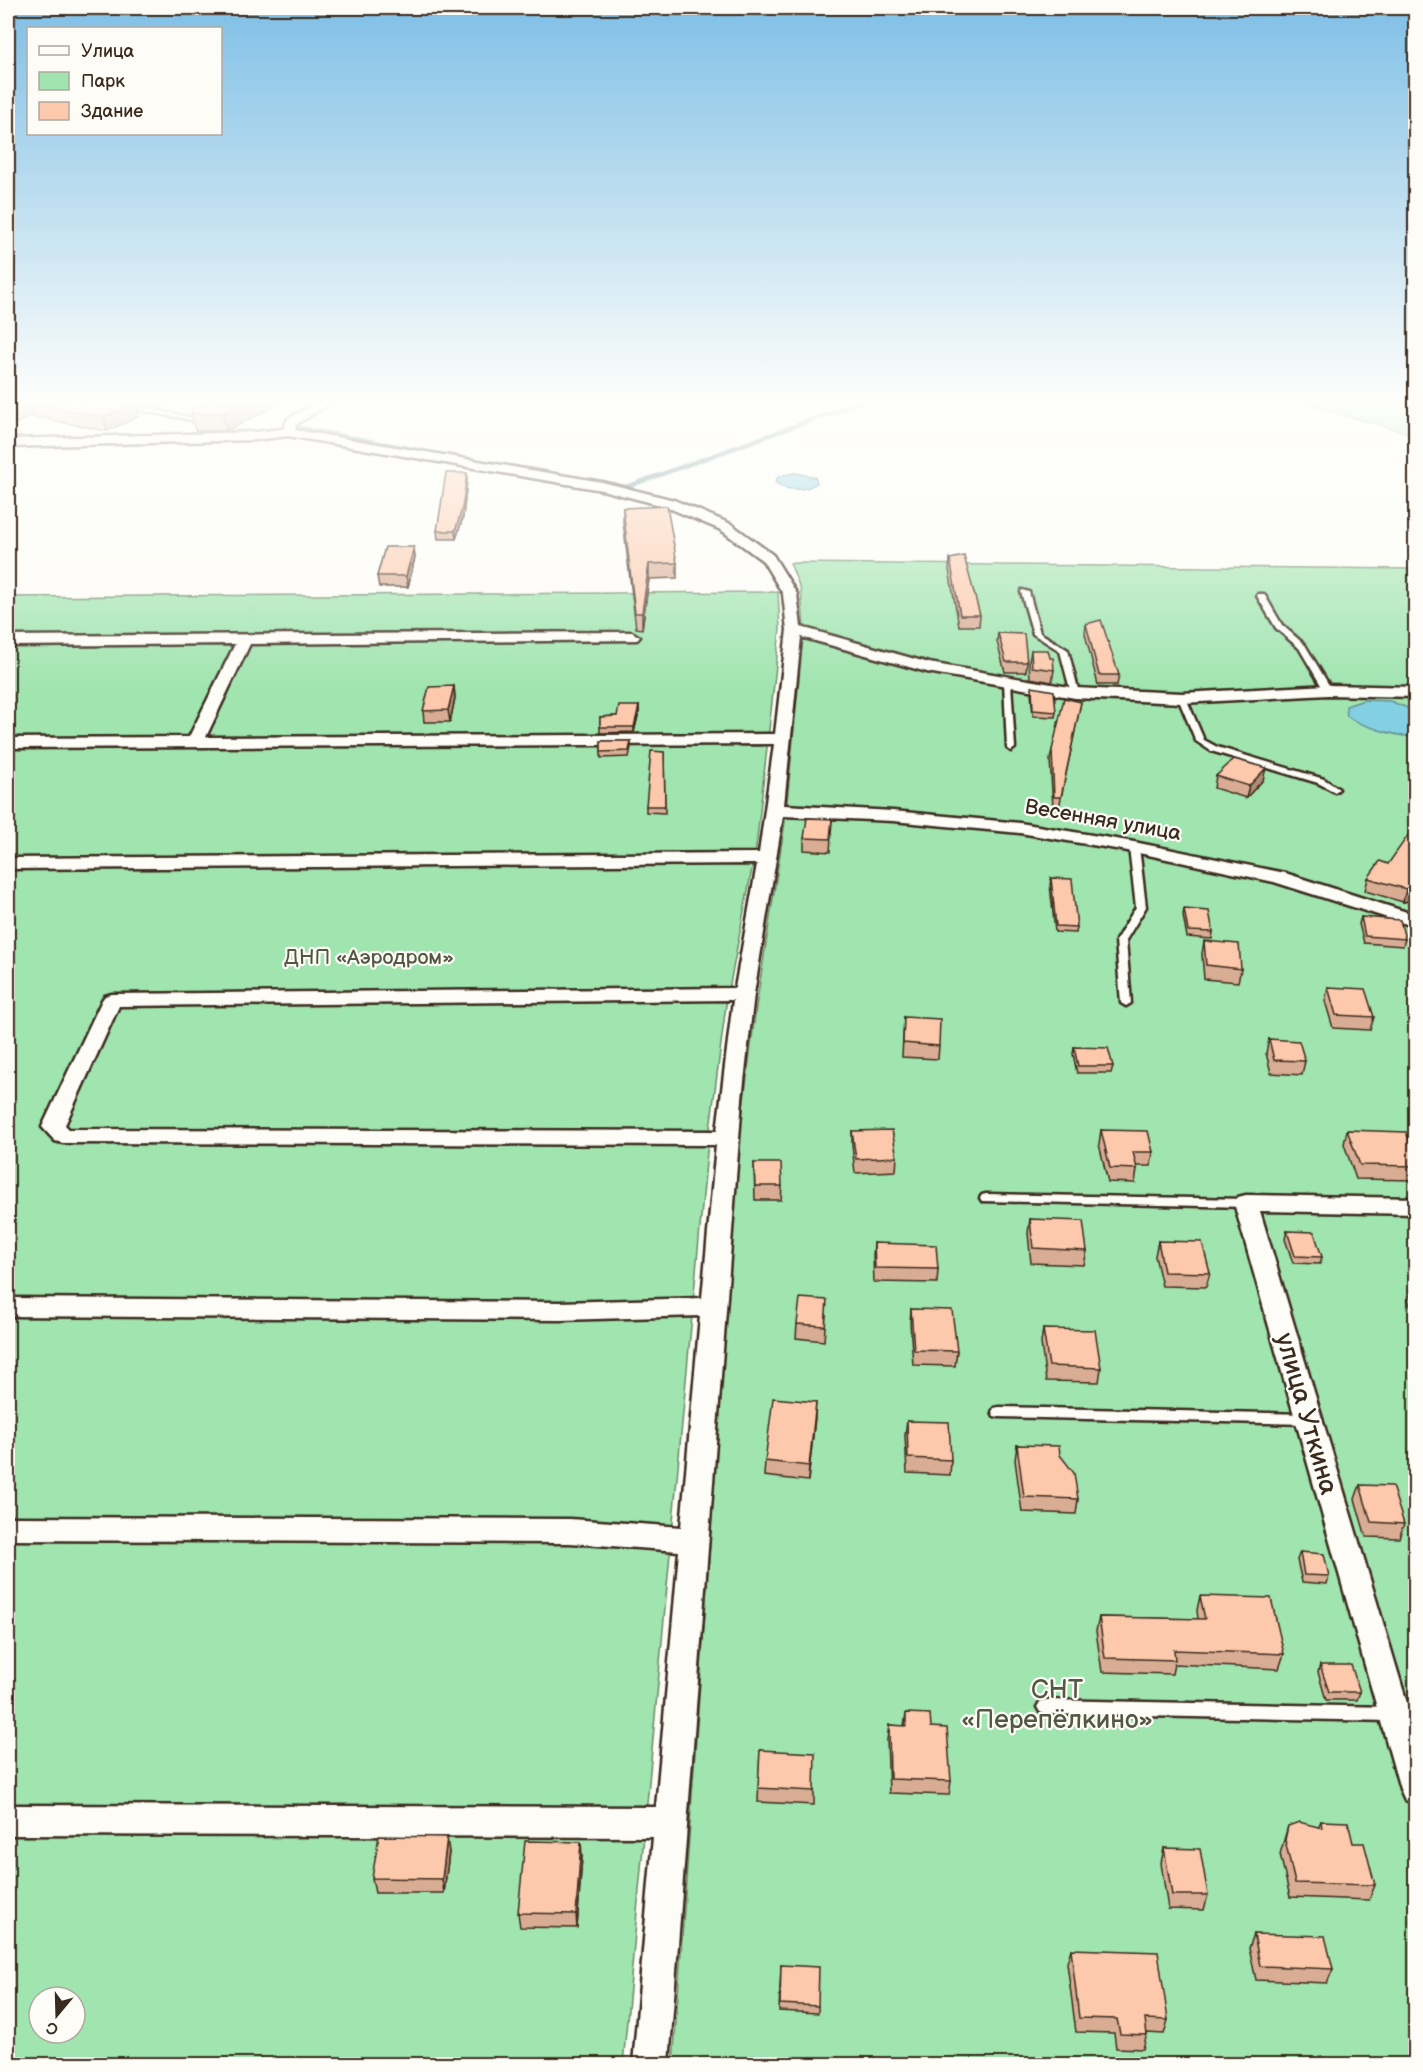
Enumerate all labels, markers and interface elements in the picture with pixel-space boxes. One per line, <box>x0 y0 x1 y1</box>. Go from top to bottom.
legend <box>27 27 222 135</box>
text: Улица <box>81 41 135 62</box>
text: Парк <box>81 71 125 92</box>
text: Здание <box>81 101 143 122</box>
street label: Весенняя улица <box>1023 794 1183 846</box>
park label: ДНП «Аэродром» <box>284 945 454 970</box>
street label: улица Уткина <box>1268 1330 1344 1498</box>
park label: СНТ «Перепёлкино» <box>961 1675 1153 1736</box>
north arrow <box>27 1985 87 2045</box>
text: С <box>44 2017 61 2039</box>

